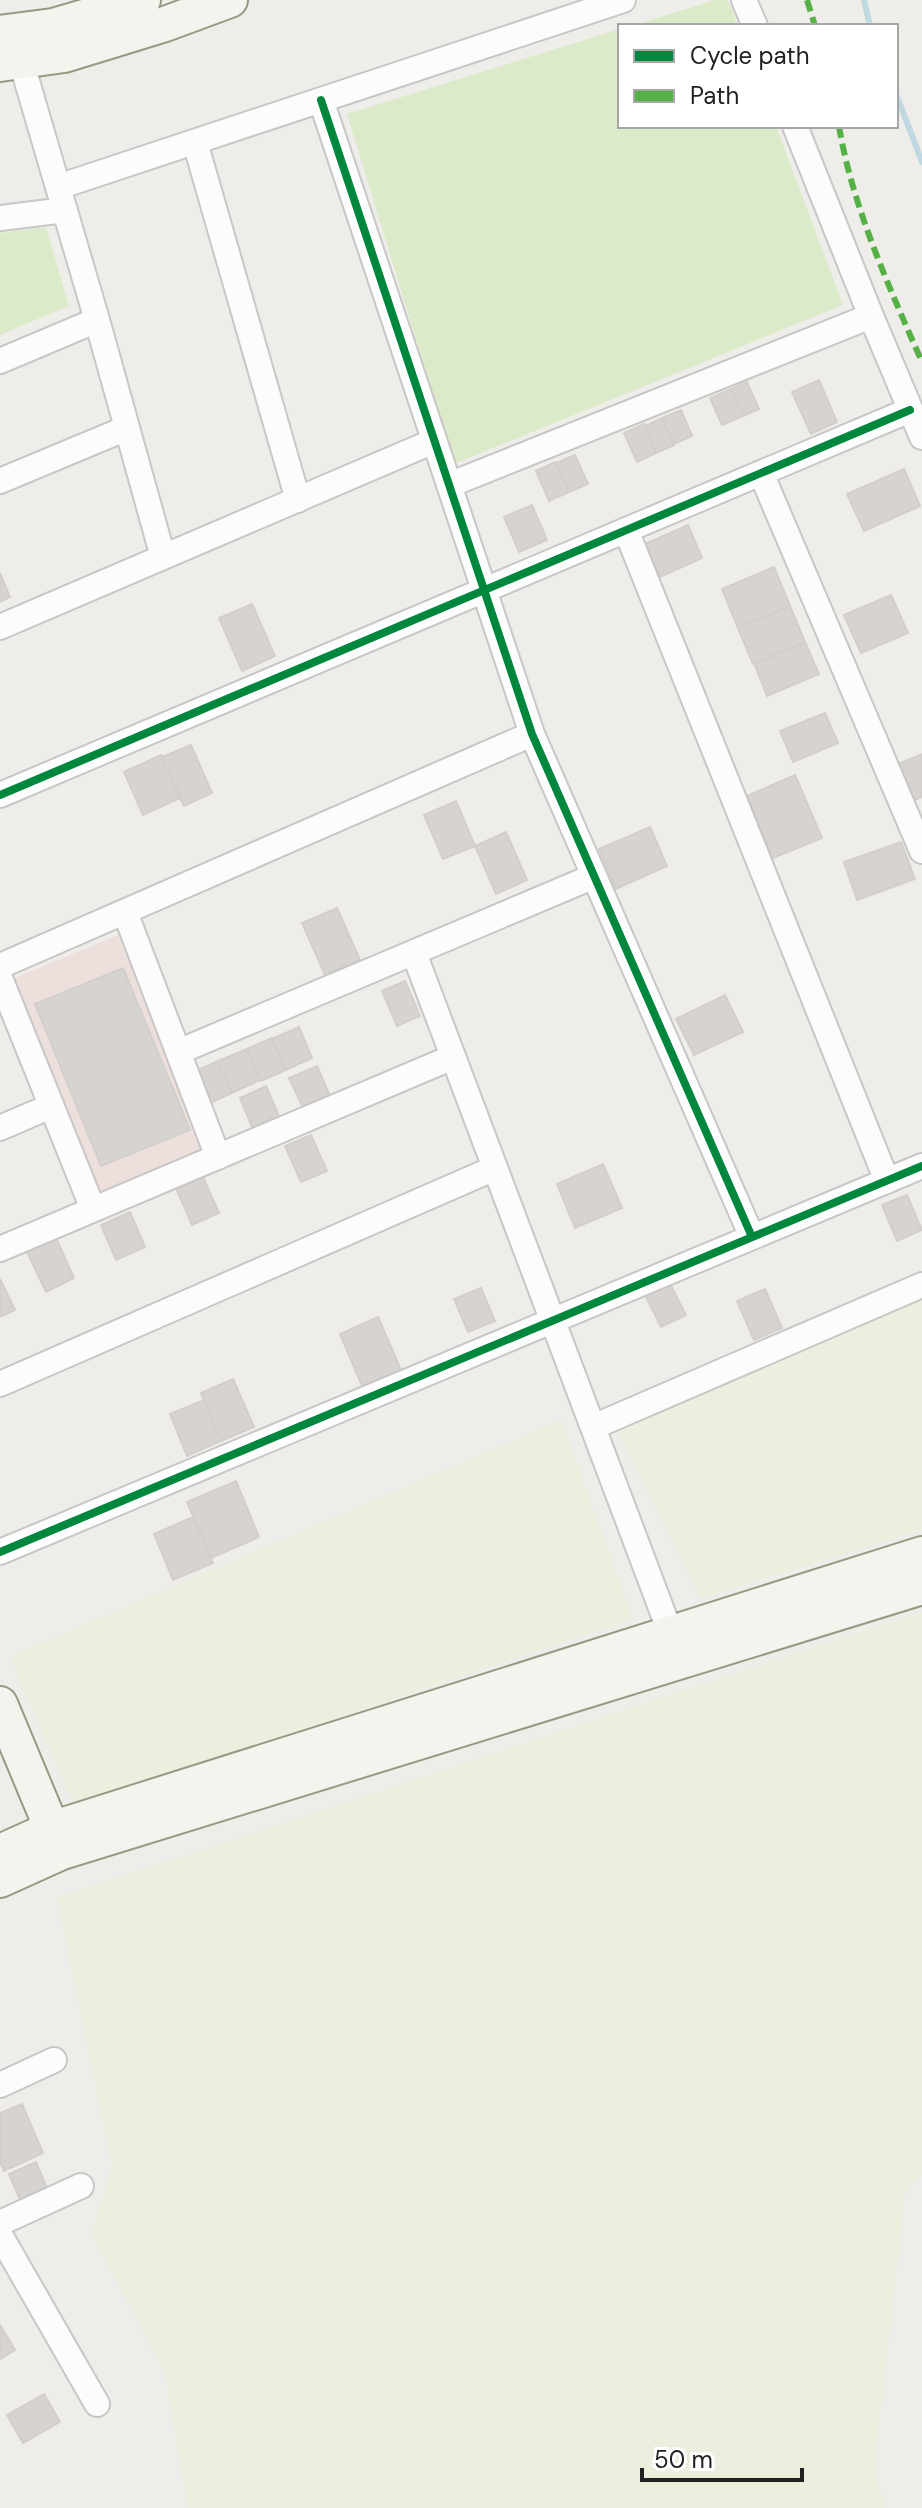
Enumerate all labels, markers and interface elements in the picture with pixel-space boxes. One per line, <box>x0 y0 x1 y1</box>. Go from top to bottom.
legend <box>618 24 898 128</box>
text: Cycle path <box>690 40 809 71</box>
text: Path <box>690 80 739 111</box>
scale bar <box>642 2432 802 2482</box>
text: 50 m <box>654 2444 713 2475</box>

